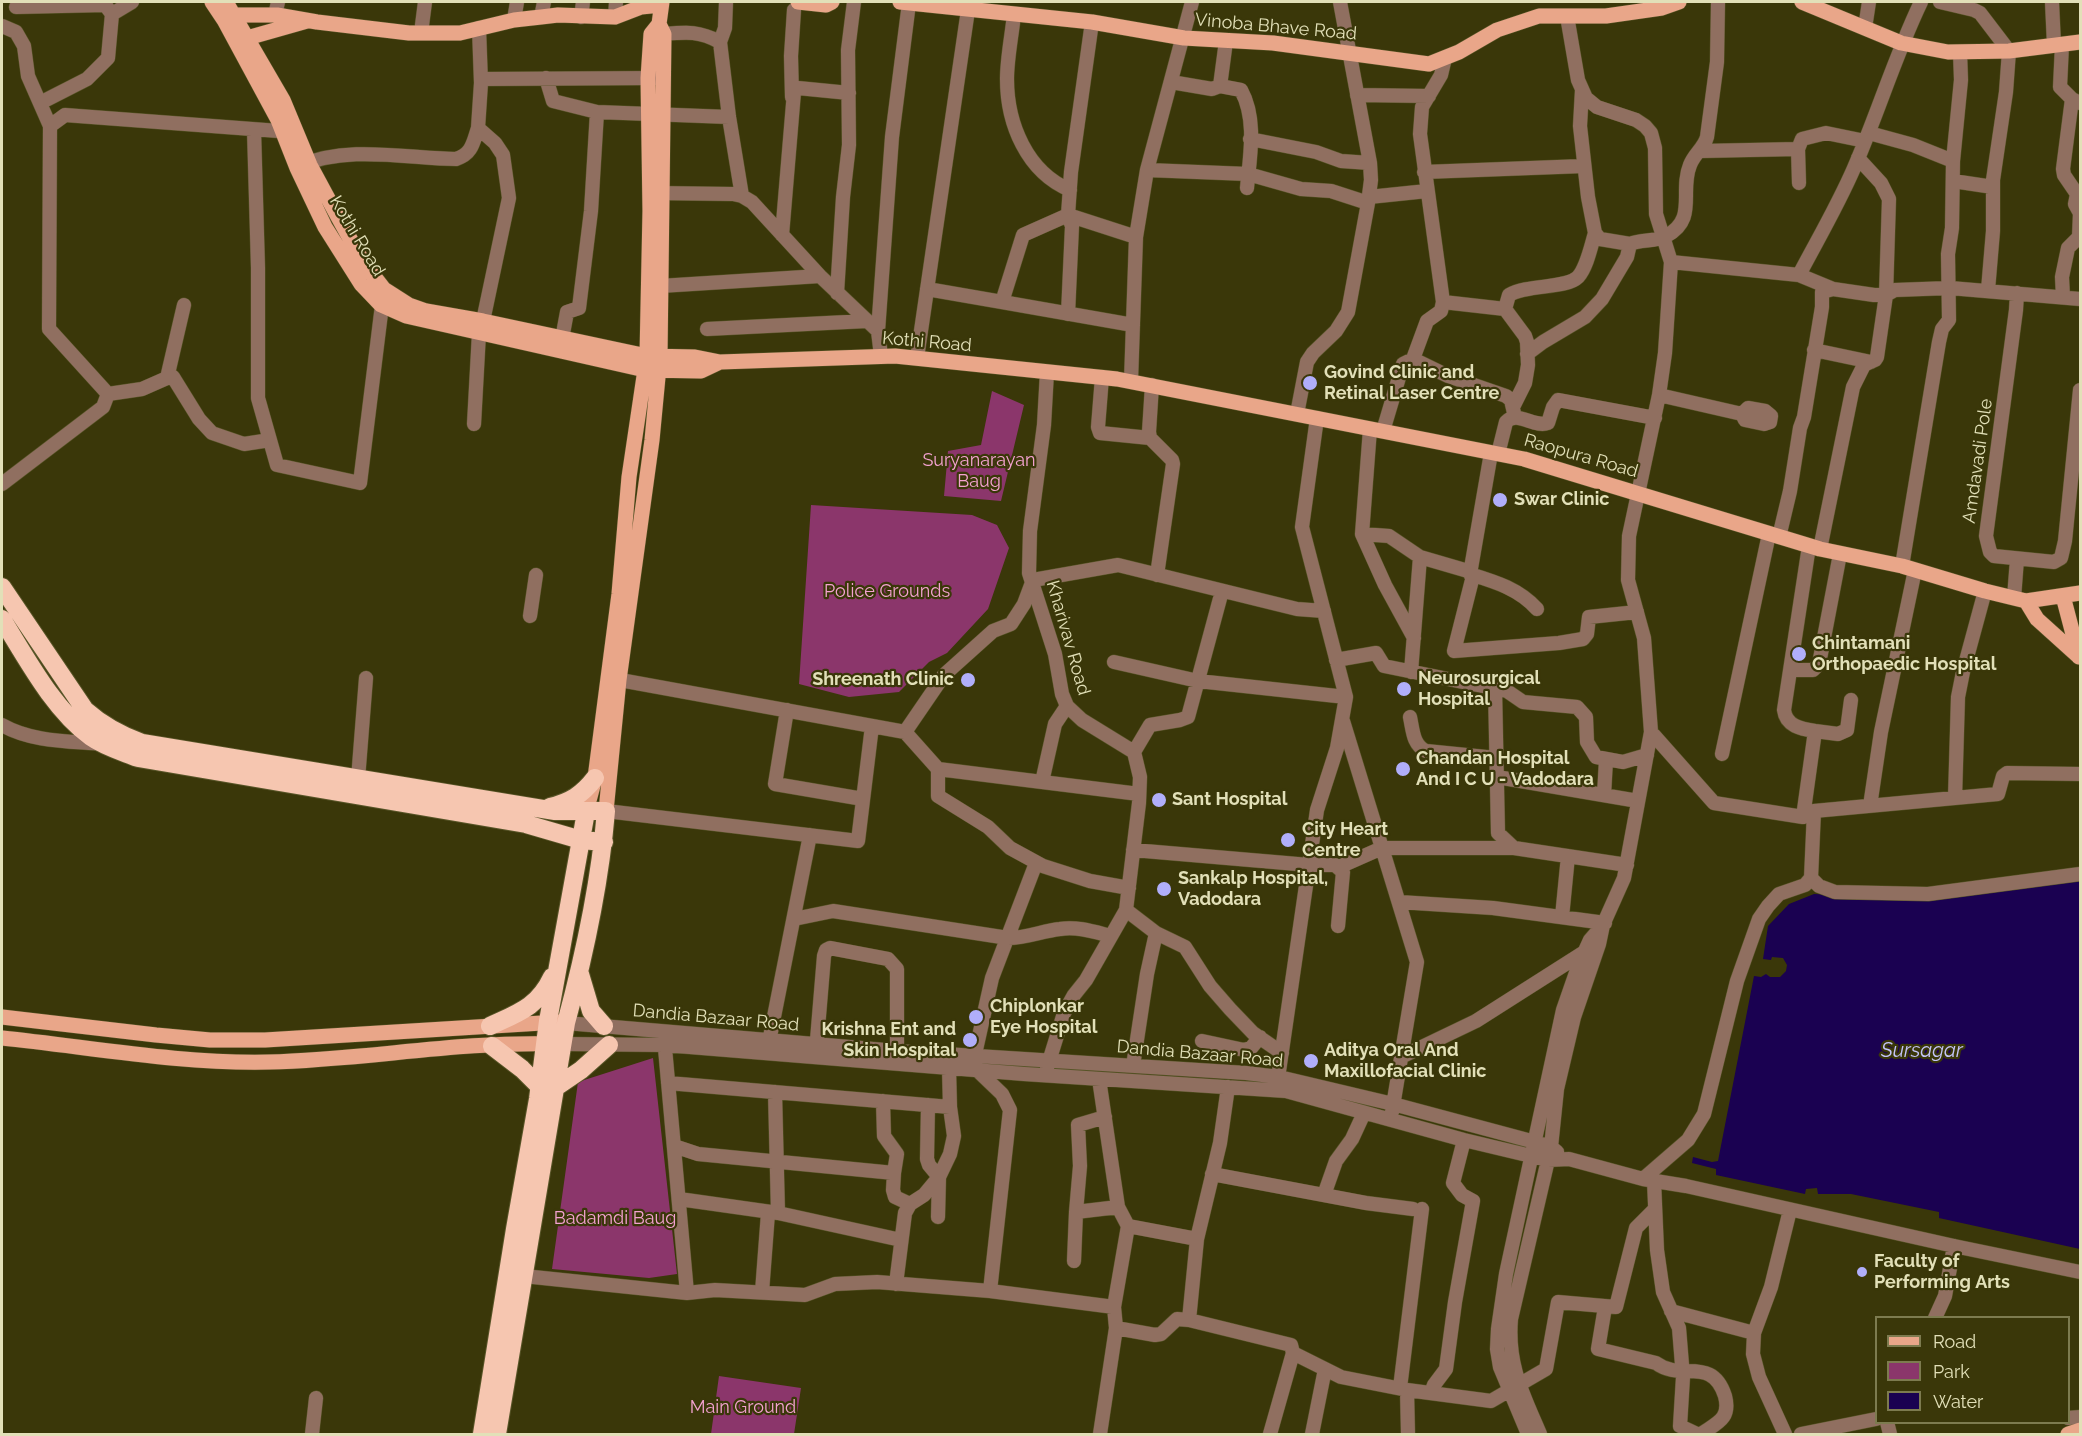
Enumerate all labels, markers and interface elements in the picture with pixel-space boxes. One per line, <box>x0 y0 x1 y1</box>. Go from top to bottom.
street label: Vinoba Bhave Road <box>1194 9 1358 45</box>
street label: Kothi Road <box>325 192 389 280</box>
street label: Kothi Road <box>881 327 973 357</box>
place label: Govind Clinic and Retinal Laser Centre <box>1324 362 1499 404</box>
marker: Govind Clinic and Retinal Laser Centre <box>1301 374 1319 392</box>
street label: Amdavadi Pole <box>1959 397 1997 525</box>
street label: Raopura Road <box>1521 429 1641 483</box>
park label: Suryanarayan Baug <box>922 450 1036 492</box>
place label: Swar Clinic <box>1514 489 1609 511</box>
marker: Swar Clinic <box>1491 491 1509 509</box>
street label: Kharivav Road <box>1041 578 1095 698</box>
park label: Police Grounds <box>824 581 950 603</box>
place label: Chintamani Orthopaedic Hospital <box>1812 633 1996 676</box>
marker: Chintamani Orthopaedic Hospital <box>1790 645 1808 663</box>
place label: Neurosurgical Hospital <box>1418 668 1540 710</box>
place label: Shreenath Clinic <box>812 669 954 691</box>
marker: Shreenath Clinic <box>959 671 977 689</box>
marker: Neurosurgical Hospital <box>1395 680 1413 698</box>
place label: Chandan Hospital And I C U - Vadodara <box>1416 748 1594 790</box>
marker: Chandan Hospital And I C U - Vadodara <box>1394 760 1412 778</box>
place label: Sant Hospital <box>1172 789 1287 811</box>
marker: Sant Hospital <box>1150 791 1168 809</box>
place label: City Heart Centre <box>1302 819 1388 862</box>
marker: City Heart Centre <box>1279 831 1297 849</box>
place label: Sankalp Hospital, Vadodara <box>1178 868 1328 910</box>
marker: Sankalp Hospital, Vadodara <box>1155 880 1173 898</box>
place label: Chiplonkar Eye Hospital <box>990 996 1097 1038</box>
street label: Dandia Bazaar Road <box>632 1000 800 1036</box>
marker: Chiplonkar Eye Hospital <box>967 1008 985 1026</box>
place label: Krishna Ent and Skin Hospital <box>821 1019 956 1062</box>
marker: Krishna Ent and Skin Hospital <box>961 1031 979 1049</box>
street label: Dandia Bazaar Road <box>1116 1036 1284 1072</box>
water label: Sursagar <box>1881 1039 1963 1063</box>
place label: Aditya Oral And Maxillofacial Clinic <box>1324 1040 1486 1082</box>
marker: Aditya Oral And Maxillofacial Clinic <box>1302 1052 1320 1070</box>
park label: Badamdi Baug <box>554 1208 676 1230</box>
place label: Faculty of Performing Arts <box>1874 1251 2010 1294</box>
marker: Faculty of Performing Arts <box>1855 1265 1869 1279</box>
legend <box>1875 1316 2070 1424</box>
text: Road <box>1933 1331 1976 1352</box>
text: Park <box>1933 1361 1970 1382</box>
text: Water <box>1933 1391 1983 1412</box>
park label: Main Ground <box>690 1397 796 1419</box>

